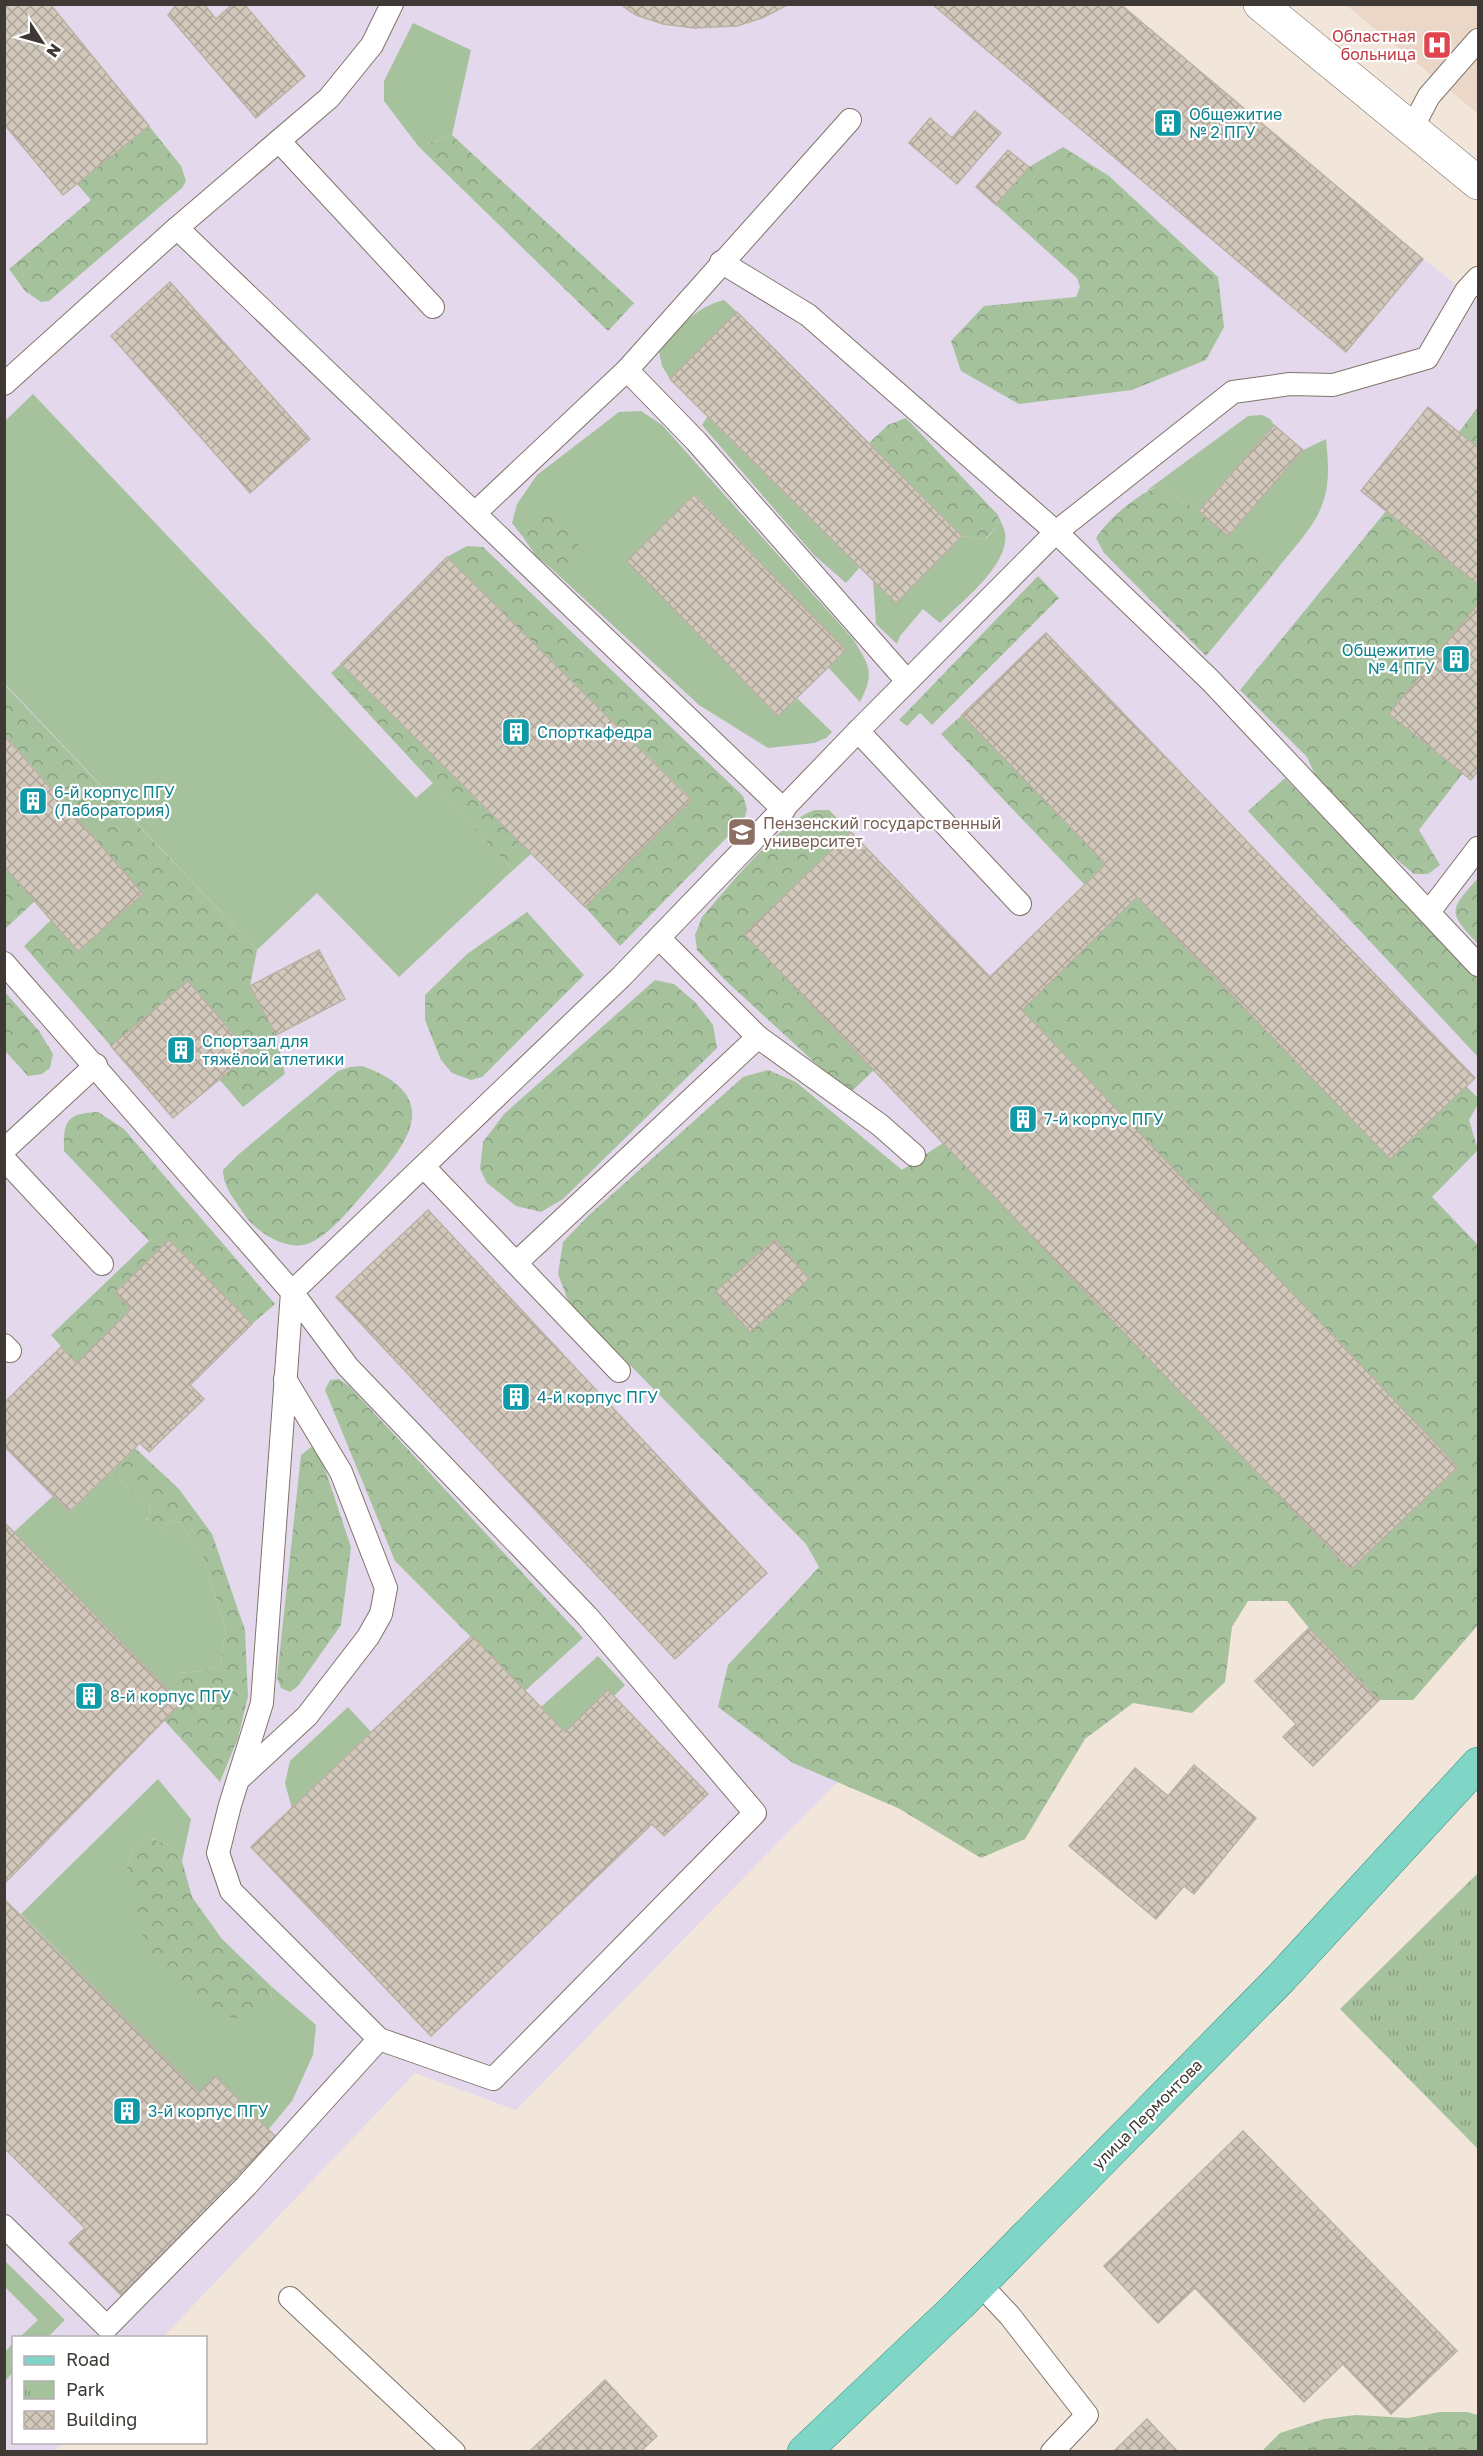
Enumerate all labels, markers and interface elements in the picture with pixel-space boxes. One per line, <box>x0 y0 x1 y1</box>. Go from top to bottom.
north arrow <box>12 12 72 72</box>
place label: Областная больница <box>1332 26 1416 64</box>
hospital icon: Областная больница <box>1421 29 1453 61</box>
text: N <box>42 40 66 62</box>
place label: Общежитие № 2 ПГУ <box>1189 104 1282 142</box>
building icon: Общежитие № 2 ПГУ <box>1152 107 1184 139</box>
place label: Общежитие № 4 ПГУ <box>1342 640 1435 678</box>
building icon: Общежитие № 4 ПГУ <box>1440 643 1472 675</box>
building icon: Спорткафедра <box>500 716 532 748</box>
place label: Спорткафедра <box>537 722 652 742</box>
place label: 6-й корпус ПГУ (Лаборатория) <box>54 782 175 820</box>
building icon: 6-й корпус ПГУ (Лаборатория) <box>17 785 49 817</box>
place label: Пензенский государственный университет <box>763 813 1001 851</box>
school or university icon: Пензенский государственный университет <box>726 816 758 848</box>
place label: Спортзал для тяжёлой атлетики <box>202 1031 344 1069</box>
building icon: Спортзал для тяжёлой атлетики <box>165 1034 197 1066</box>
building icon: 7-й корпус ПГУ <box>1007 1103 1039 1135</box>
place label: 7-й корпус ПГУ <box>1044 1109 1164 1129</box>
building icon: 4-й корпус ПГУ <box>500 1381 532 1413</box>
place label: 4-й корпус ПГУ <box>537 1387 658 1407</box>
building icon: 8-й корпус ПГУ <box>73 1680 105 1712</box>
place label: 8-й корпус ПГУ <box>110 1686 231 1706</box>
street label: улица Лермонтова <box>1088 2055 1206 2173</box>
building icon: 3-й корпус ПГУ <box>111 2095 143 2127</box>
place label: 3-й корпус ПГУ <box>148 2101 269 2121</box>
legend <box>12 2336 207 2444</box>
text: Road <box>66 2348 110 2370</box>
text: Park <box>66 2378 105 2400</box>
text: Building <box>66 2408 137 2430</box>

